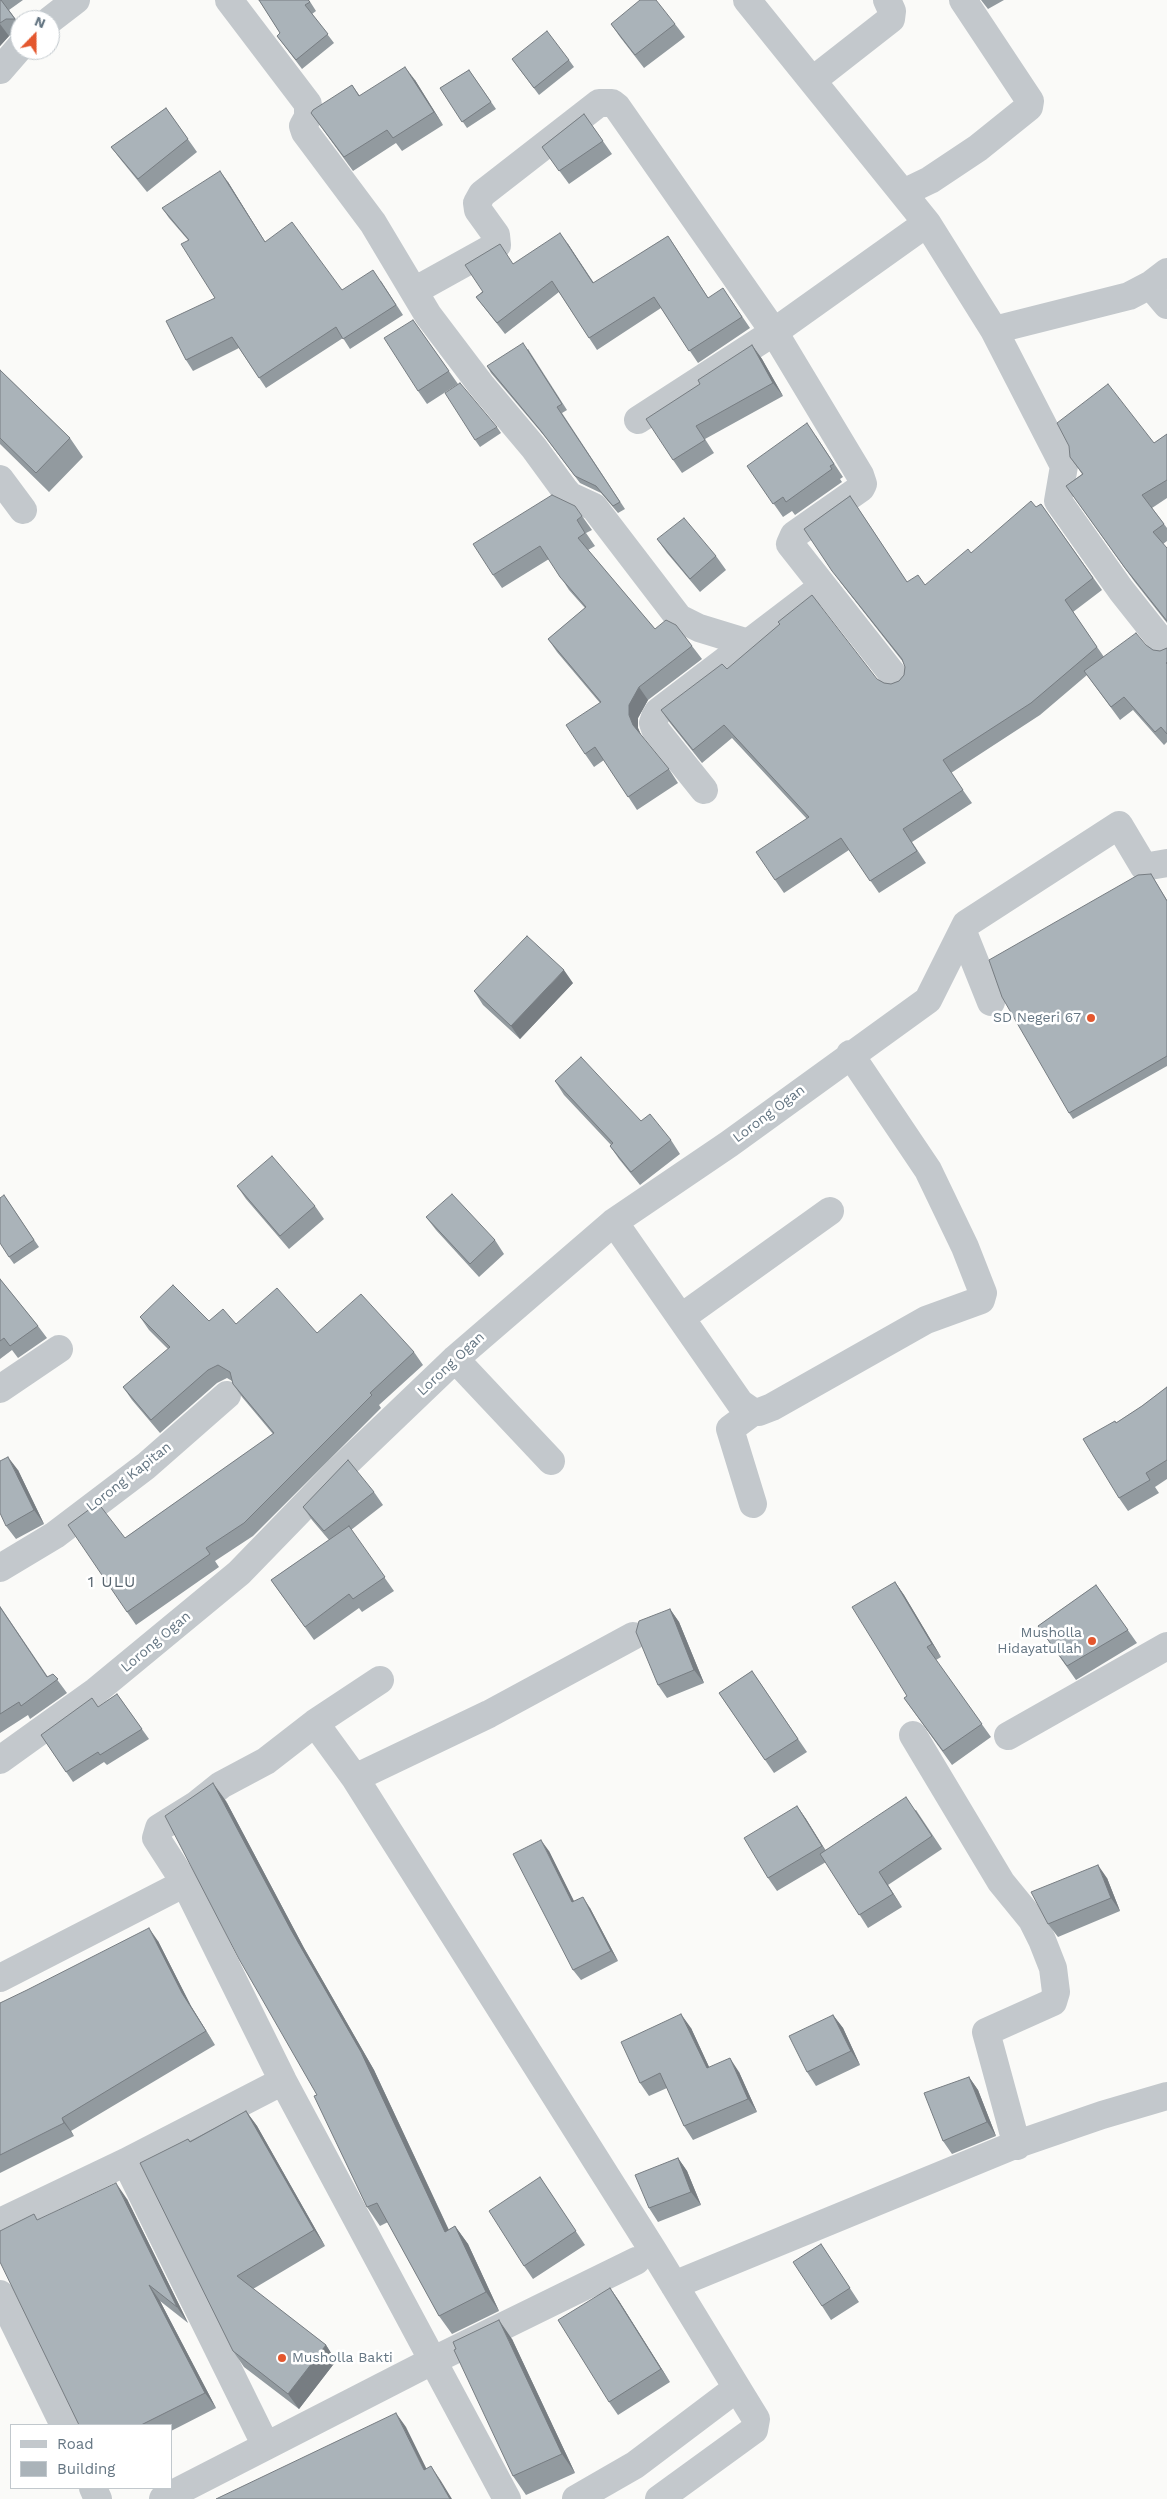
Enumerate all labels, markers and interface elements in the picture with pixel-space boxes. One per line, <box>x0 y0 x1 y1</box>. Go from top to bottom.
north arrow <box>10 10 60 60</box>
text: N <box>32 13 48 31</box>
place label: SD Negeri 67 <box>993 1010 1081 1026</box>
marker: SD Negeri 67 <box>1085 1012 1097 1024</box>
street label: Lorong Ogan <box>730 1081 808 1147</box>
street label: Lorong Ogan <box>414 1329 488 1399</box>
street label: Lorong Kapitan <box>83 1439 175 1515</box>
district label: 1 ULU <box>87 1572 137 1592</box>
street label: Lorong Ogan <box>118 1608 194 1676</box>
place label: Musholla Hidayatullah <box>997 1625 1082 1658</box>
marker: Musholla Hidayatullah <box>1086 1635 1098 1647</box>
place label: Musholla Bakti <box>292 2350 393 2366</box>
marker: Musholla Bakti <box>276 2352 288 2364</box>
legend <box>10 2424 172 2489</box>
text: Road <box>57 2435 94 2453</box>
text: Building <box>57 2460 115 2478</box>

